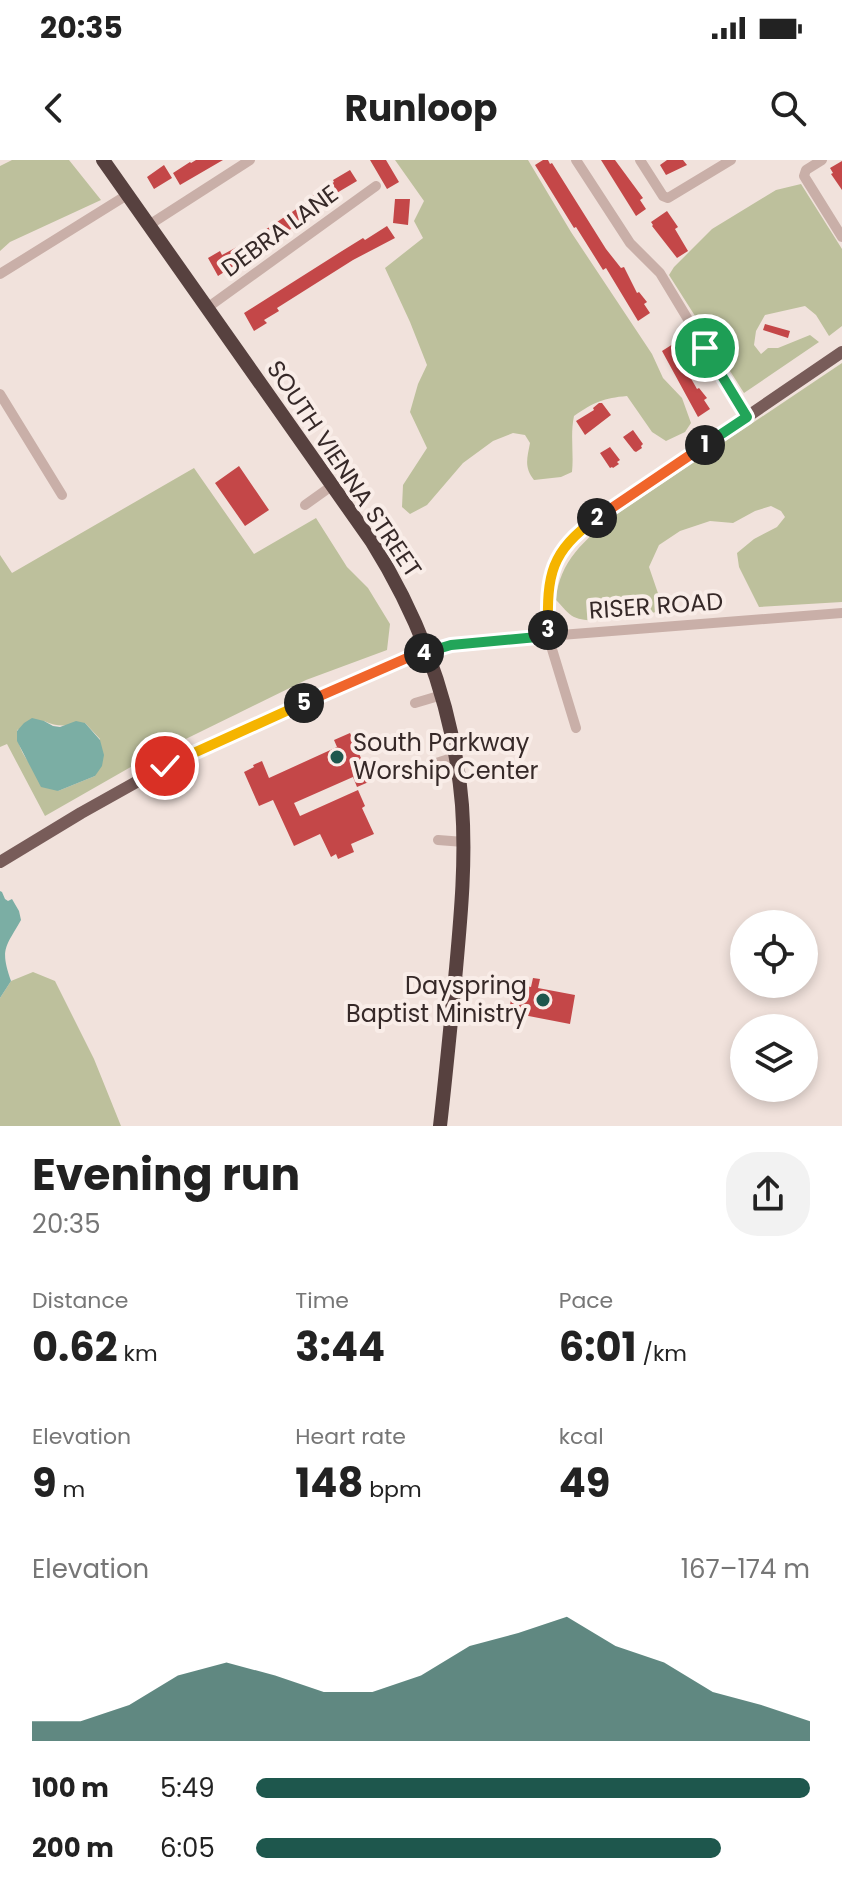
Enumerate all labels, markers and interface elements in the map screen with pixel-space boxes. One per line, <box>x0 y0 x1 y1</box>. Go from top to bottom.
text: 20:35 <box>40 6 123 49</box>
text: Runloop <box>345 83 497 134</box>
icon: back <box>32 86 76 130</box>
icon: search <box>766 86 810 130</box>
street label: DEBRA LANE <box>215 177 345 284</box>
pin <box>671 314 739 382</box>
icon: arrive <box>683 326 727 370</box>
street label: SOUTH VIENNA STREET <box>259 354 429 584</box>
pin: 1 <box>685 425 725 465</box>
text: 1 <box>701 429 709 460</box>
pin: 2 <box>577 498 617 538</box>
text: 2 <box>591 502 603 533</box>
street label: RISER ROAD <box>588 584 724 627</box>
pin: 3 <box>528 610 568 650</box>
text: 3 <box>541 614 555 645</box>
pin: 4 <box>404 633 444 673</box>
text: 4 <box>417 637 431 668</box>
pin: 5 <box>284 683 324 723</box>
text: 5 <box>297 687 311 718</box>
place label: South Parkway Worship Center <box>353 726 539 787</box>
pin <box>131 732 199 800</box>
icon: check <box>143 744 187 788</box>
marker: South Parkway Worship Center <box>328 748 346 766</box>
map controls <box>730 910 818 1102</box>
button: locate <box>730 910 818 998</box>
place label: Dayspring Baptist Ministry <box>346 969 527 1030</box>
marker: Dayspring Baptist Ministry <box>534 991 552 1009</box>
button: layers <box>730 1014 818 1102</box>
text: Evening run <box>32 1144 300 1205</box>
button: share <box>726 1152 810 1236</box>
text: 20:35 <box>32 1206 100 1242</box>
text: Distance <box>32 1285 128 1316</box>
text: Time <box>295 1285 349 1316</box>
text: Pace <box>559 1285 613 1316</box>
text: 0.62 <box>32 1319 118 1375</box>
text: 3:44 <box>295 1319 385 1375</box>
text: 6:01 <box>559 1319 637 1375</box>
text: km <box>118 1338 158 1369</box>
text: /km <box>637 1338 687 1369</box>
text: Elevation <box>32 1421 131 1452</box>
text: Heart rate <box>295 1421 406 1452</box>
text: kcal <box>559 1421 604 1452</box>
text: 9 <box>32 1455 57 1511</box>
text: 148 <box>295 1455 363 1511</box>
text: 49 <box>559 1455 610 1511</box>
text: m <box>57 1474 85 1505</box>
text: bpm <box>363 1474 422 1505</box>
text: Elevation <box>32 1551 149 1587</box>
text: 167–174 m <box>681 1551 810 1587</box>
text: 100 m <box>32 1770 109 1806</box>
text: 5:49 <box>160 1770 215 1806</box>
text: 200 m <box>32 1830 114 1866</box>
text: 6:05 <box>160 1830 215 1866</box>

